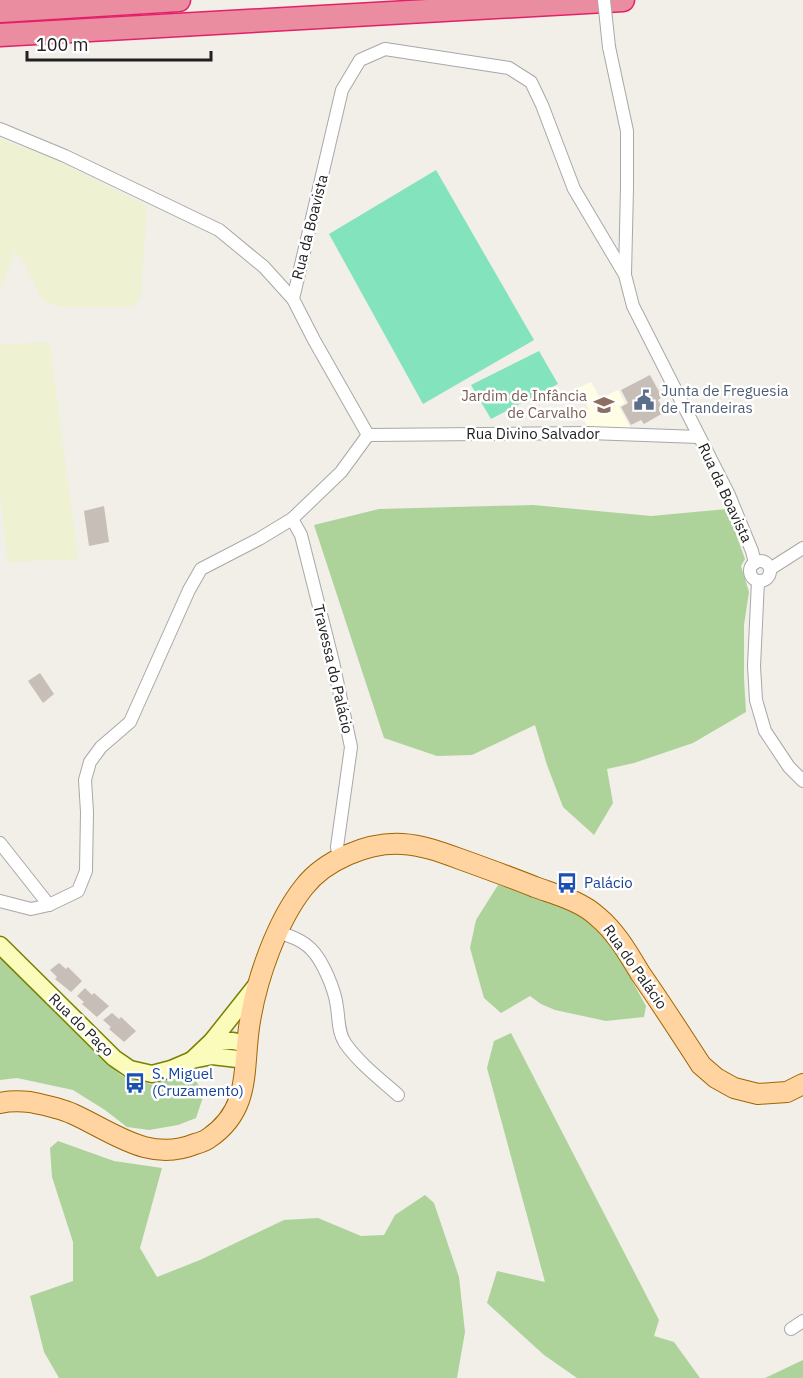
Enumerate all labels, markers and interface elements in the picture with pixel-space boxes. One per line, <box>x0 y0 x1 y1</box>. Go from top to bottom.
scale bar <box>27 24 212 62</box>
text: 100 m <box>36 33 88 56</box>
street label: Rua da Boavista <box>287 172 332 281</box>
place label: Junta de Freguesia de Trandeiras <box>661 381 788 417</box>
place label: Jardim de Infância de Carvalho <box>461 386 587 422</box>
public building icon: Junta de Freguesia de Trandeiras <box>632 388 656 412</box>
school or university icon: Jardim de Infância de Carvalho <box>592 393 616 417</box>
street label: Rua Divino Salvador <box>466 424 600 443</box>
street label: Rua da Boavista <box>694 440 757 546</box>
street label: Travessa do Palácio <box>309 602 358 735</box>
bus stop icon: Palácio <box>555 871 579 895</box>
place label: Palácio <box>584 873 633 892</box>
street label: Rua do Palácio <box>599 921 672 1013</box>
street label: Rua do Paço <box>45 989 118 1060</box>
place label: S. Miguel (Cruzamento) <box>152 1064 244 1100</box>
bus stop icon: S. Miguel (Cruzamento) <box>123 1071 147 1095</box>

